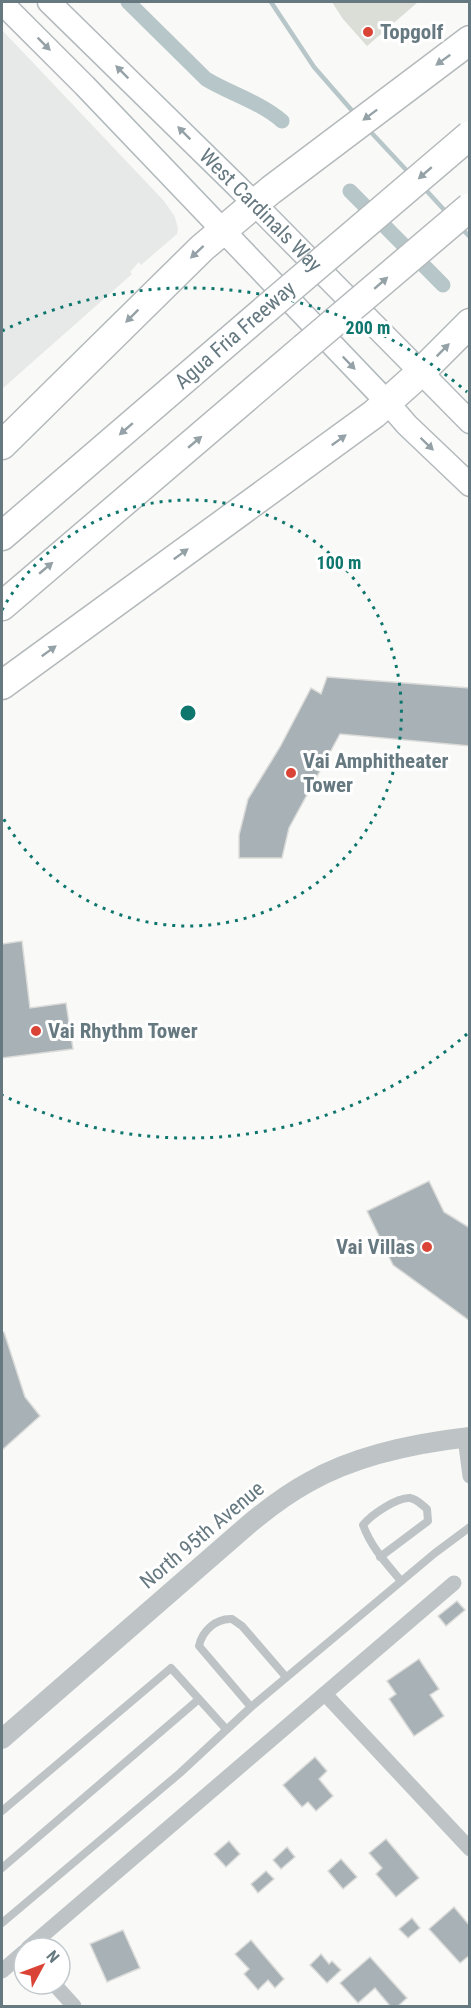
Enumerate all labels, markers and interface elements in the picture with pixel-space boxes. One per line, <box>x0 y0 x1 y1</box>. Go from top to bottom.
place label: Topgolf <box>380 20 443 44</box>
marker: Topgolf <box>361 25 375 39</box>
one-way arrow <box>36 36 50 50</box>
one-way arrow <box>436 54 452 66</box>
one-way arrow <box>115 65 129 79</box>
one-way arrow <box>362 109 378 121</box>
one-way arrow <box>177 126 191 140</box>
street label: West Cardinals Way <box>194 144 327 277</box>
one-way arrow <box>418 166 433 179</box>
one-way arrow <box>190 245 204 259</box>
street label: Agua Fria Freeway <box>170 276 300 394</box>
one-way arrow <box>373 276 388 290</box>
one-way arrow <box>125 309 139 323</box>
text: 200 m <box>346 317 390 338</box>
one-way arrow <box>436 343 450 357</box>
one-way arrow <box>342 355 356 370</box>
one-way arrow <box>119 422 134 435</box>
one-way arrow <box>330 434 346 446</box>
one-way arrow <box>187 436 202 449</box>
one-way arrow <box>419 437 434 450</box>
one-way arrow <box>173 549 188 561</box>
text: 100 m <box>317 552 361 573</box>
one-way arrow <box>38 562 53 575</box>
one-way arrow <box>40 645 56 657</box>
centre of rings <box>178 703 198 723</box>
place label: Vai Amphitheater Tower <box>303 749 449 797</box>
marker: Vai Amphitheater Tower <box>284 766 298 780</box>
place label: Vai Rhythm Tower <box>48 1019 198 1043</box>
marker: Vai Rhythm Tower <box>29 1024 43 1038</box>
place label: Vai Villas <box>336 1235 415 1259</box>
marker: Vai Villas <box>420 1240 434 1254</box>
street label: North 95th Avenue <box>135 1476 269 1594</box>
north arrow <box>12 1936 72 1996</box>
text: N <box>43 1947 63 1966</box>

